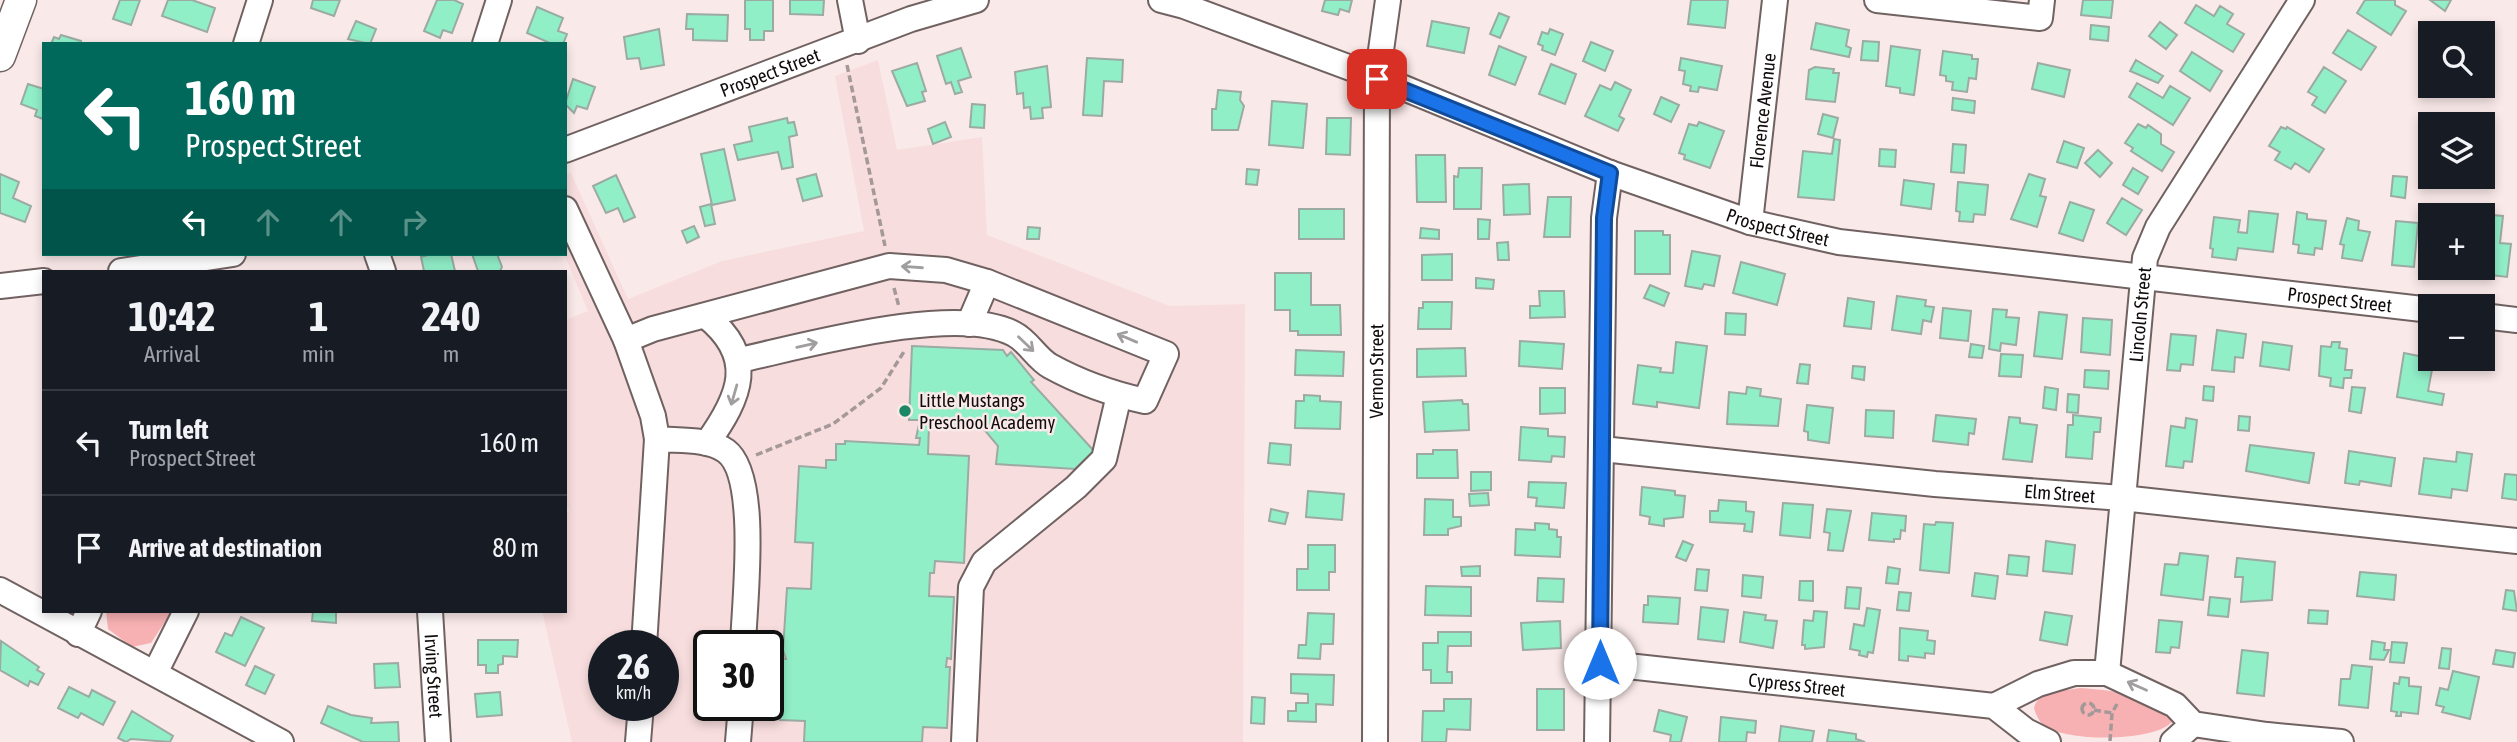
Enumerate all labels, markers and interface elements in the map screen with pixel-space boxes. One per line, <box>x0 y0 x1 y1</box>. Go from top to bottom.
map controls <box>2418 21 2495 371</box>
button: search <box>2418 21 2495 98</box>
street label: Prospect Street <box>717 44 823 101</box>
pin <box>1347 49 1407 109</box>
street label: Florence Avenue <box>1745 52 1780 170</box>
icon: arrive <box>1358 60 1396 98</box>
text: 160 m <box>185 69 296 125</box>
icon: left <box>70 70 161 161</box>
button: layers <box>2418 112 2495 189</box>
text: Prospect Street <box>185 127 362 164</box>
icon: left <box>176 203 214 241</box>
icon: ahead <box>249 203 287 241</box>
icon: ahead <box>322 203 360 241</box>
icon: right <box>395 203 433 241</box>
button: + <box>2418 203 2495 280</box>
street label: Prospect Street <box>1724 204 1831 250</box>
one-way arrow <box>901 260 924 273</box>
street label: Lincoln Street <box>2125 266 2155 363</box>
street label: Prospect Street <box>2286 283 2393 316</box>
text: 10:42 <box>128 292 216 340</box>
text: 1 <box>309 292 328 340</box>
text: 240 <box>421 292 481 340</box>
button: − <box>2418 294 2495 371</box>
street label: Vernon Street <box>1365 324 1387 418</box>
one-way arrow <box>1117 330 1138 343</box>
one-way arrow <box>1017 336 1034 353</box>
one-way arrow <box>795 338 818 351</box>
text: Arrival <box>144 341 200 367</box>
text: min <box>302 341 335 367</box>
text: m <box>443 341 459 367</box>
one-way arrow <box>727 383 740 406</box>
place label: Little Mustangs Preschool Academy <box>919 389 1055 433</box>
marker: Little Mustangs Preschool Academy <box>897 403 913 419</box>
text: Turn left <box>129 415 209 445</box>
icon: left <box>70 424 108 462</box>
text: 160 m <box>480 428 539 458</box>
text: Prospect Street <box>129 445 256 471</box>
street label: Elm Street <box>2024 480 2096 507</box>
icon: arrive <box>70 529 108 567</box>
text: Arrive at destination <box>129 533 322 563</box>
text: 80 m <box>492 533 539 563</box>
position arrow <box>1563 626 1637 700</box>
speed limit sign: 30 <box>693 630 784 721</box>
street label: Irving Street <box>420 633 448 719</box>
text: 26 <box>617 646 650 686</box>
street label: Cypress Street <box>1747 668 1846 701</box>
one-way arrow <box>2127 679 2148 692</box>
text: km/h <box>616 682 651 703</box>

